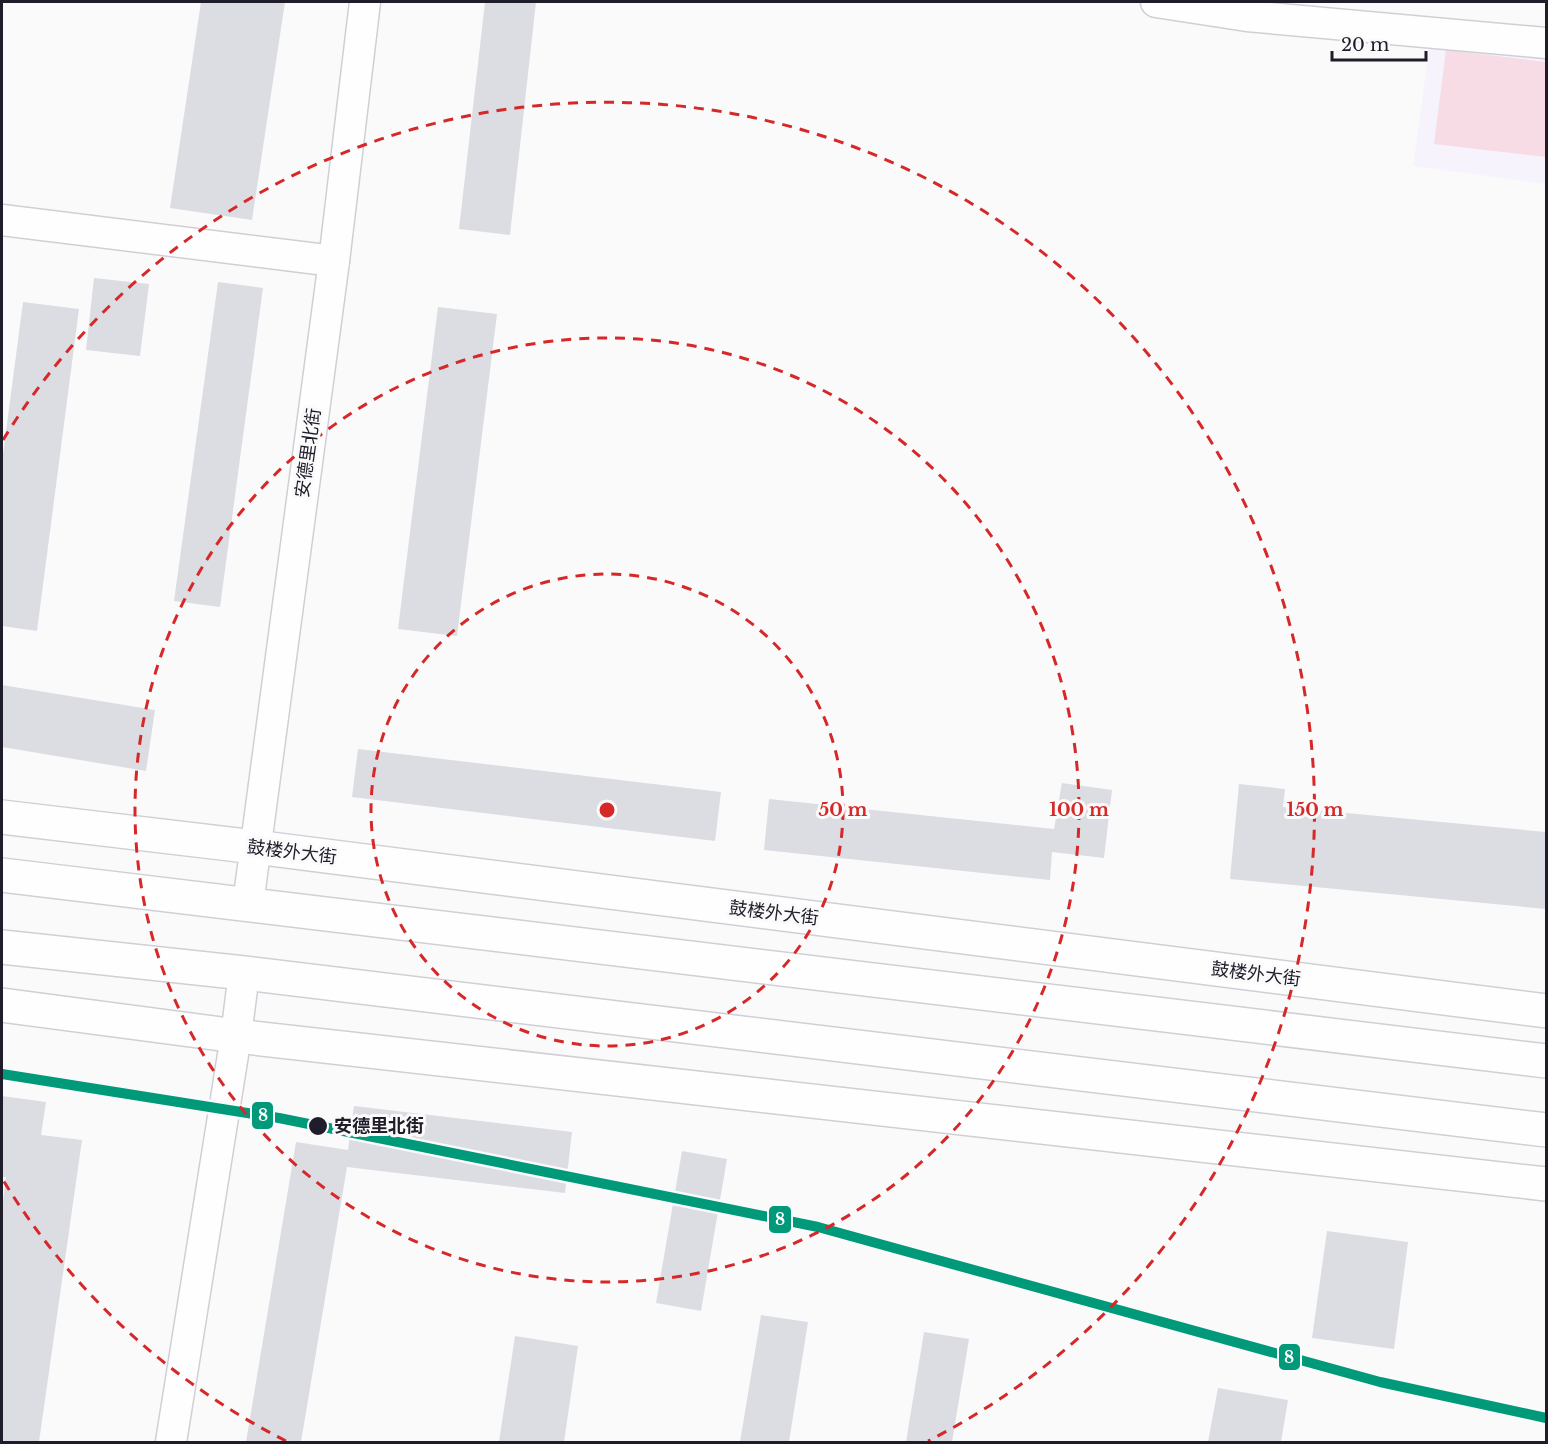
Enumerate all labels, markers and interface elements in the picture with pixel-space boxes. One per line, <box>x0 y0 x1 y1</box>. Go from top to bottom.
scale bar <box>1332 24 1426 62</box>
text: 20 m <box>1341 34 1389 56</box>
street label: 安德里北街 <box>291 407 325 499</box>
text: 50 m <box>819 799 868 821</box>
text: 100 m <box>1049 799 1109 821</box>
text: 150 m <box>1287 799 1344 821</box>
centre of rings <box>597 800 617 820</box>
street label: 鼓楼外大街 <box>246 836 338 868</box>
street label: 鼓楼外大街 <box>728 897 820 929</box>
street label: 鼓楼外大街 <box>1210 958 1302 990</box>
line badge: 8 <box>251 1101 274 1130</box>
text: 8 <box>258 1105 268 1125</box>
marker: 安德里北街 <box>307 1115 329 1137</box>
place label: 安德里北街 <box>334 1115 424 1137</box>
line badge: 8 <box>768 1205 792 1234</box>
text: 8 <box>775 1209 785 1229</box>
line badge: 8 <box>1278 1343 1301 1371</box>
text: 8 <box>1284 1347 1294 1367</box>

